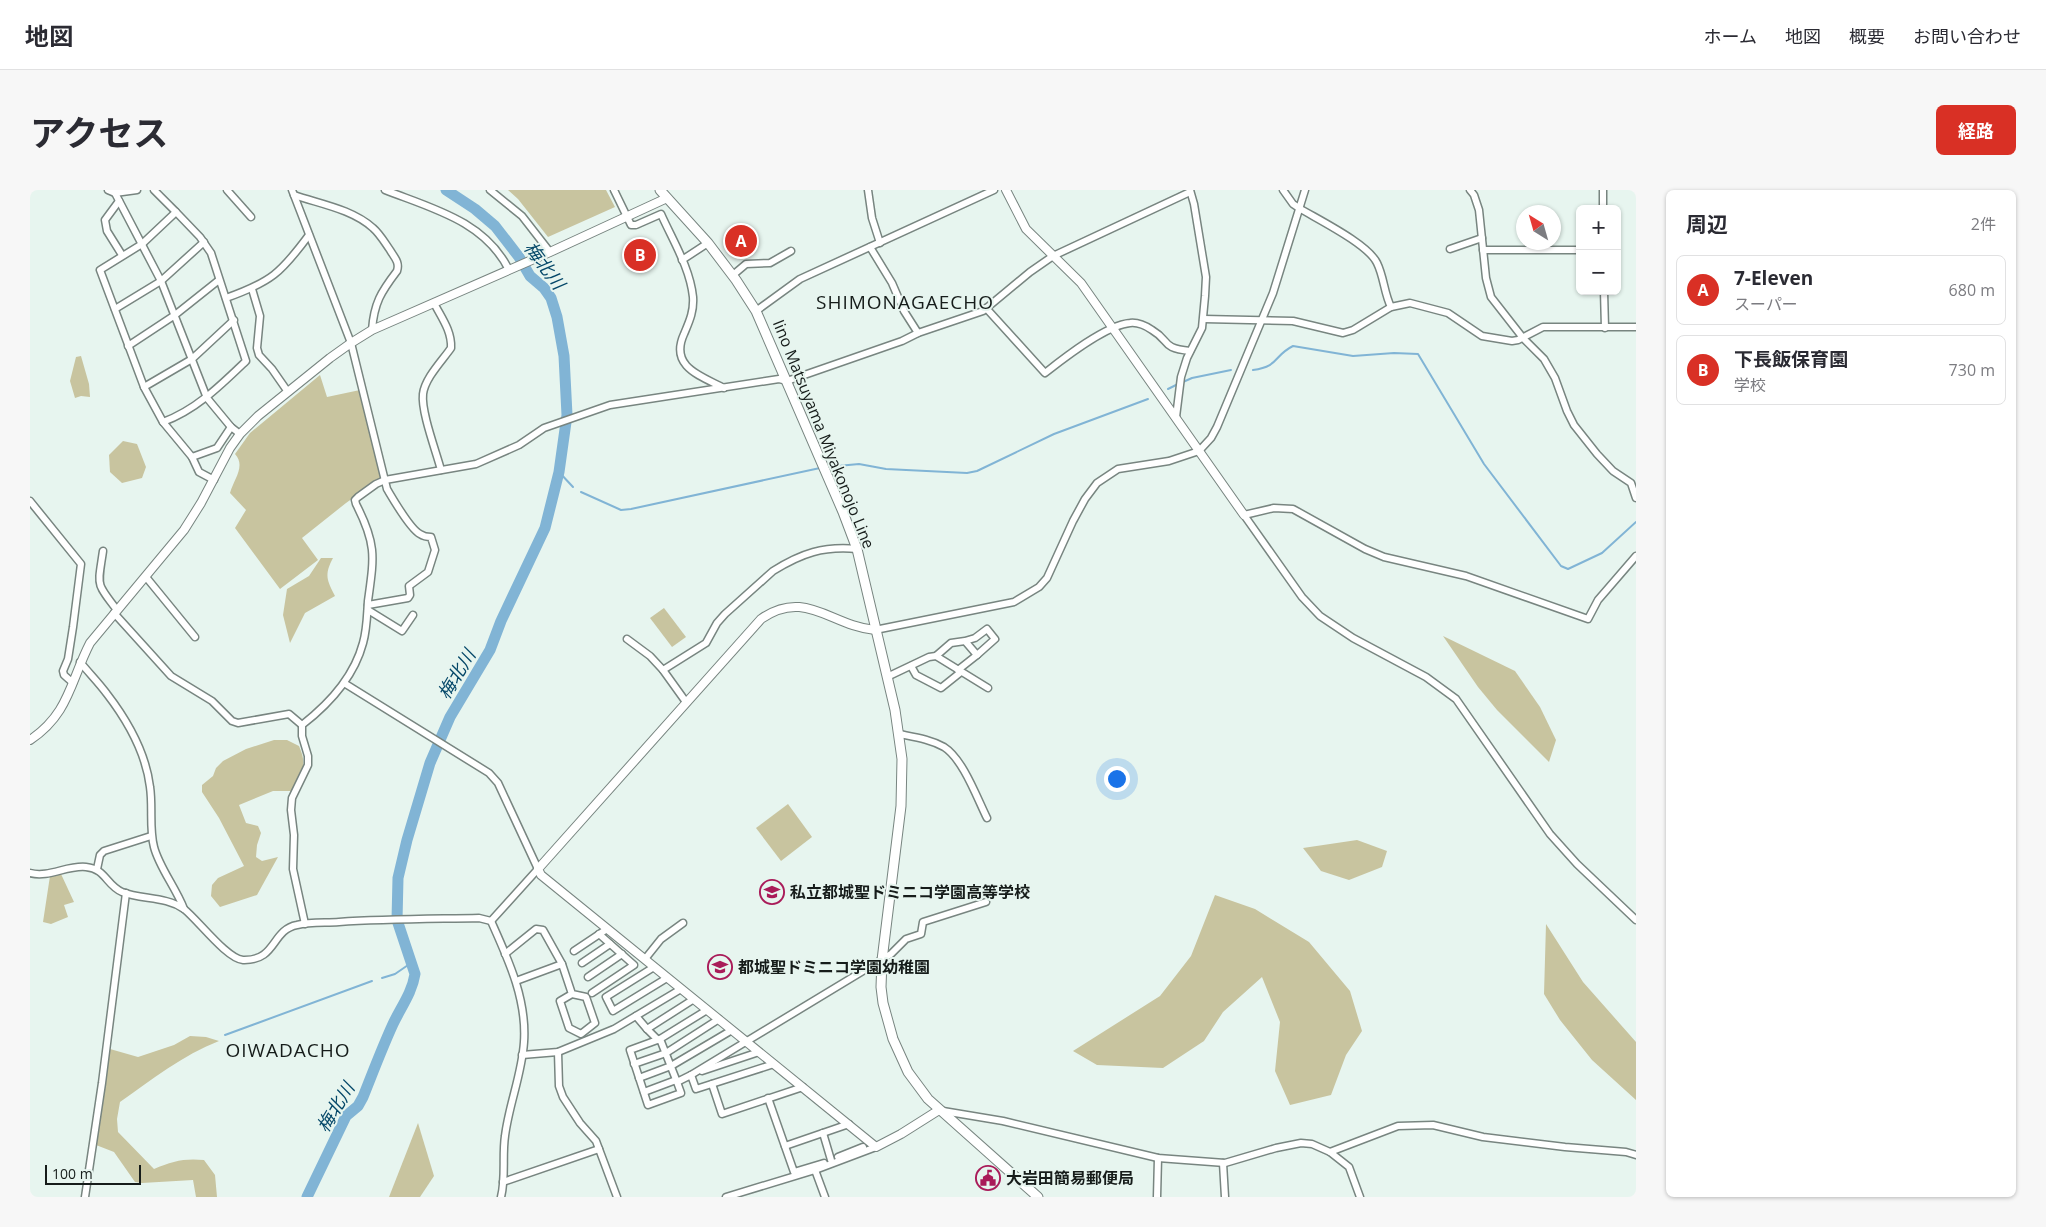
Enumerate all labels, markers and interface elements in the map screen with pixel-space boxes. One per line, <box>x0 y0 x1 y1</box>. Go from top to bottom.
text: 地図 <box>25 19 73 52</box>
text: ホーム <box>1704 24 1757 48</box>
text: 地図 <box>1785 24 1821 48</box>
text: 概要 <box>1849 24 1885 48</box>
text: お問い合わせ <box>1913 24 2021 48</box>
button: 経路 <box>1936 105 2016 155</box>
text: アクセス <box>30 109 168 156</box>
north arrow <box>1516 205 1561 250</box>
map controls <box>1576 205 1621 295</box>
button: + <box>1576 205 1621 250</box>
text: 周辺 <box>1686 210 1728 238</box>
text: 2件 <box>1971 213 1996 235</box>
pin: A <box>725 222 757 260</box>
water label: 梅北川 <box>519 236 572 295</box>
pin: B <box>624 236 656 274</box>
button: − <box>1576 250 1621 295</box>
text: 7-Eleven <box>1734 265 1813 291</box>
text: A <box>1697 279 1709 301</box>
text: 680 m <box>1949 279 1995 301</box>
district label: SHIMONAGAECHO <box>816 289 994 315</box>
text: スーパー <box>1734 293 1798 315</box>
street label: Iino Matsuyama Miyakonojo Line <box>768 316 880 552</box>
text: 下長飯保育園 <box>1734 346 1848 372</box>
text: B <box>1698 359 1708 381</box>
text: 730 m <box>1949 359 1995 381</box>
text: 学校 <box>1734 374 1766 396</box>
water label: 梅北川 <box>432 643 481 703</box>
your location <box>1104 766 1130 792</box>
school or university icon: 私立都城聖ドミニコ学園高等学校 <box>759 879 785 905</box>
place label: 私立都城聖ドミニコ学園高等学校 <box>790 881 1030 903</box>
school or university icon: 都城聖ドミニコ学園幼稚園 <box>707 954 733 980</box>
place label: 都城聖ドミニコ学園幼稚園 <box>738 956 930 978</box>
district label: OIWADACHO <box>225 1037 351 1063</box>
water label: 梅北川 <box>311 1076 360 1136</box>
scale bar <box>45 1162 141 1185</box>
text: 100 m <box>52 1164 93 1183</box>
public building icon: 大岩田簡易郵便局 <box>975 1165 1001 1191</box>
place label: 大岩田簡易郵便局 <box>1006 1167 1134 1189</box>

